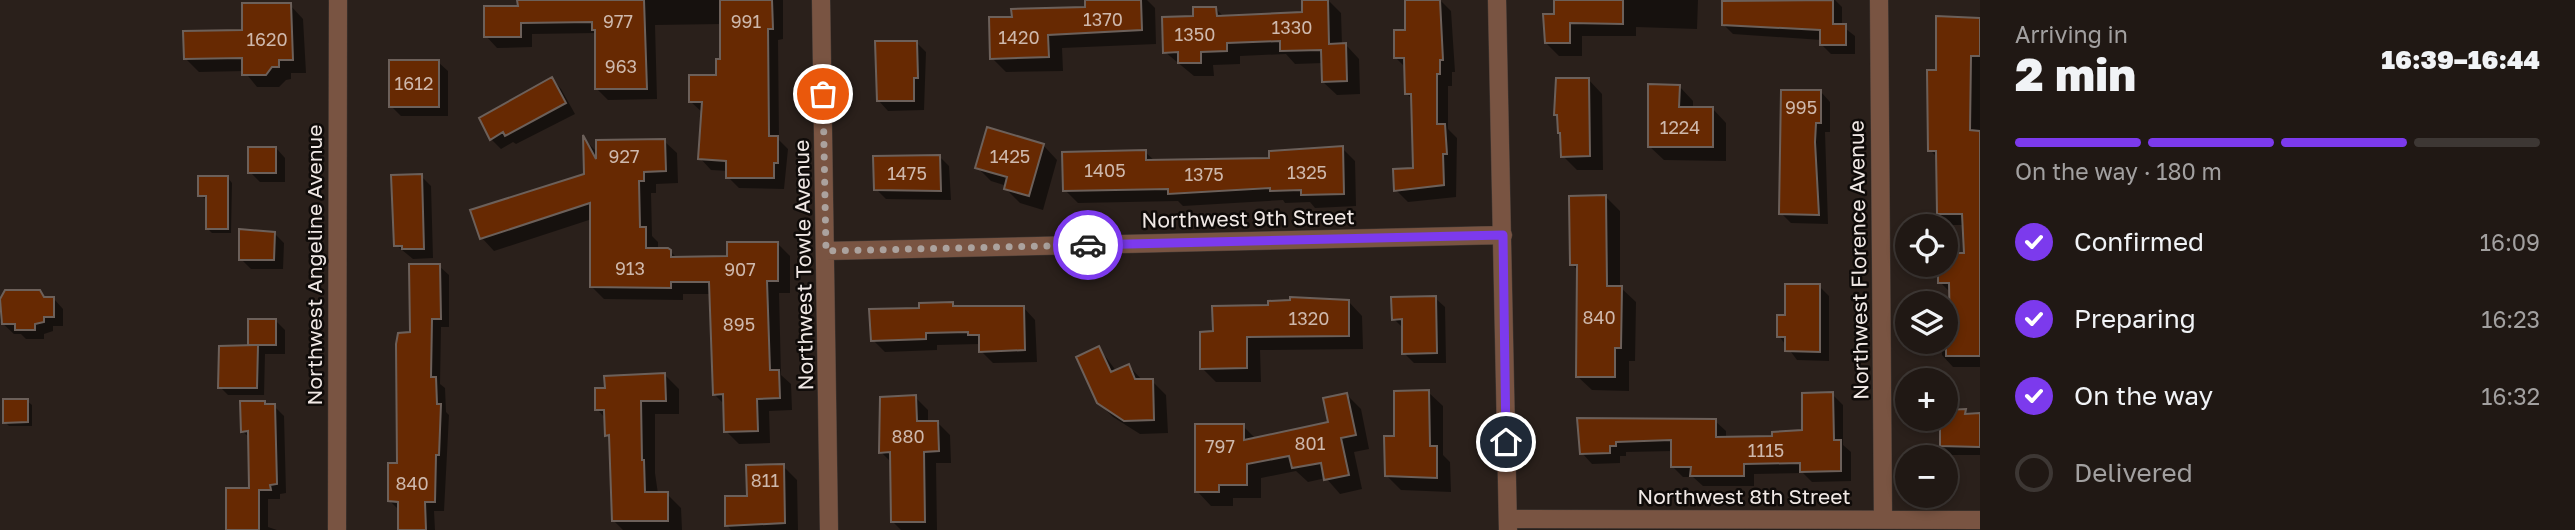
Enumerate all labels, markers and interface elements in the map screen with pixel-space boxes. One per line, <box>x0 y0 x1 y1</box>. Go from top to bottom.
house number: 1370 <box>1083 8 1123 30</box>
house number: 977 <box>603 10 633 32</box>
house number: 991 <box>731 10 762 32</box>
house number: 1330 <box>1272 16 1312 38</box>
text: Arriving in <box>2015 20 2128 48</box>
house number: 1350 <box>1175 23 1215 45</box>
house number: 1420 <box>998 26 1040 48</box>
house number: 1620 <box>246 28 288 50</box>
text: 16:39–16:44 <box>2381 44 2540 75</box>
text: 2 min <box>2015 46 2136 101</box>
house number: 963 <box>605 55 637 77</box>
pin <box>793 64 853 124</box>
house number: 1612 <box>395 72 433 94</box>
icon: bag <box>804 75 842 113</box>
house number: 995 <box>1785 96 1817 118</box>
house number: 1224 <box>1660 116 1700 138</box>
street label: Northwest Florence Avenue <box>1843 120 1873 400</box>
street label: Northwest Angeline Avenue <box>301 125 327 405</box>
street label: Northwest Towle Avenue <box>788 139 818 391</box>
house number: 927 <box>609 145 639 167</box>
house number: 1425 <box>990 145 1030 167</box>
text: On the way · 180 m <box>2015 157 2222 185</box>
house number: 1405 <box>1084 159 1126 181</box>
house number: 1325 <box>1287 161 1327 183</box>
house number: 1475 <box>887 162 927 184</box>
house number: 1375 <box>1184 163 1224 185</box>
street label: Northwest 9th Street <box>1141 203 1355 233</box>
courier <box>1053 210 1123 280</box>
map controls <box>1895 214 1958 508</box>
button: locate <box>1895 214 1958 277</box>
icon: check <box>2015 223 2053 261</box>
icon: car <box>1069 226 1107 264</box>
text: Confirmed <box>2074 226 2204 257</box>
text: 16:09 <box>2480 228 2540 256</box>
house number: 913 <box>615 257 645 279</box>
house number: 907 <box>724 258 756 280</box>
button: layers <box>1895 291 1958 354</box>
icon: check <box>2015 300 2053 338</box>
text: Preparing <box>2074 303 2196 334</box>
text: 16:23 <box>2481 305 2540 333</box>
house number: 840 <box>1582 306 1616 328</box>
house number: 1320 <box>1289 307 1329 329</box>
house number: 895 <box>723 313 755 335</box>
button: + <box>1895 368 1958 431</box>
icon: check <box>2015 377 2053 415</box>
text: On the way <box>2074 380 2213 411</box>
text: 16:32 <box>2481 382 2540 410</box>
pin <box>1476 412 1536 472</box>
icon: home <box>1487 423 1525 461</box>
house number: 880 <box>891 425 925 447</box>
house number: 801 <box>1295 432 1326 454</box>
house number: 797 <box>1205 435 1235 457</box>
house number: 1115 <box>1748 439 1784 461</box>
button: − <box>1895 445 1958 508</box>
text: Delivered <box>2074 457 2193 488</box>
house number: 811 <box>751 469 779 491</box>
house number: 840 <box>395 472 429 494</box>
street label: Northwest 8th Street <box>1637 483 1851 509</box>

